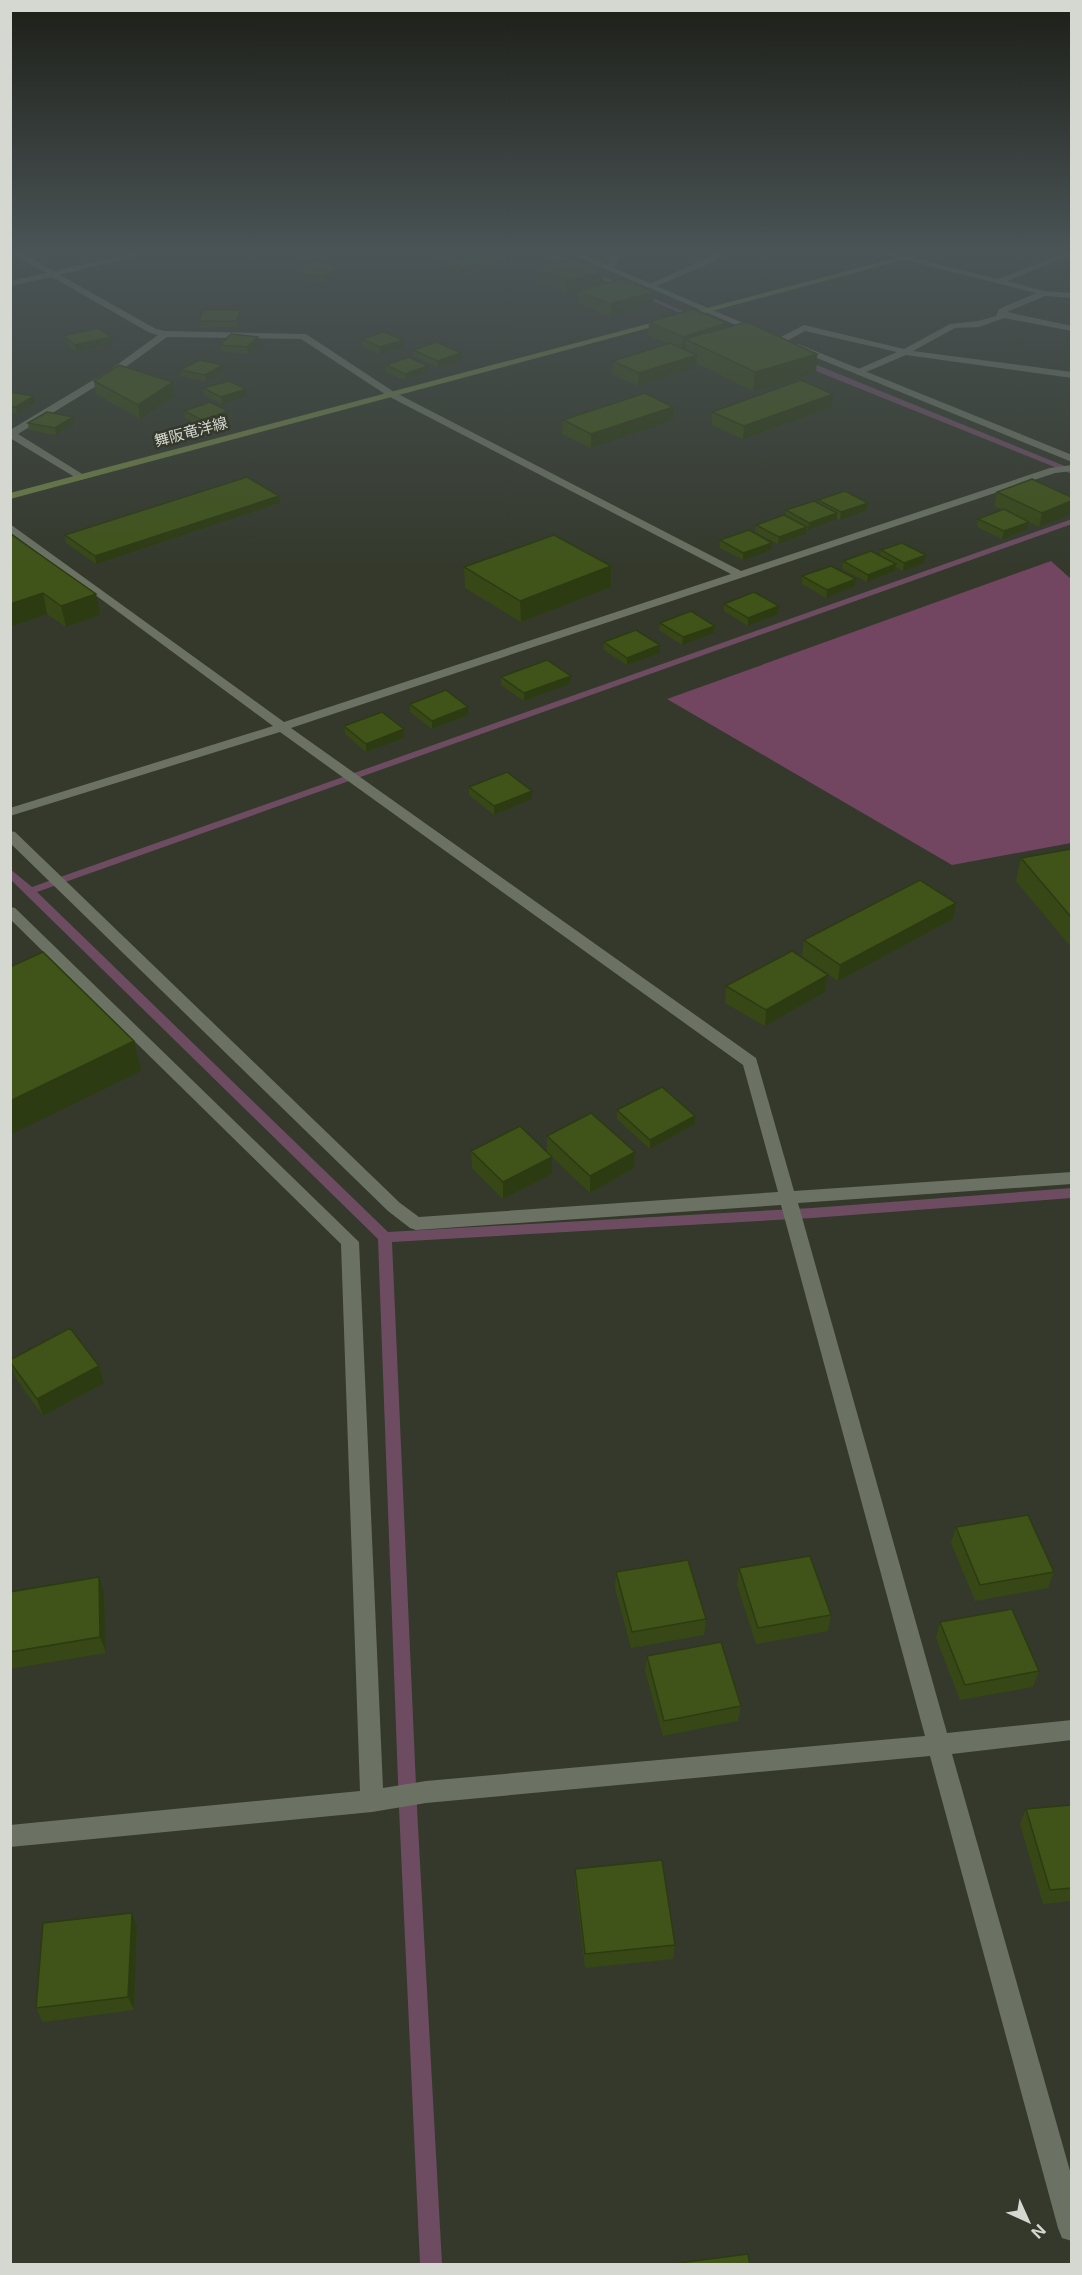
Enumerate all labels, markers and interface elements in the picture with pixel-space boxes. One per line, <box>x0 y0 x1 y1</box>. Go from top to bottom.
street label: 舞阪竜洋線 <box>152 413 230 450</box>
north arrow <box>998 2191 1058 2251</box>
text: N <box>1027 2220 1050 2243</box>

